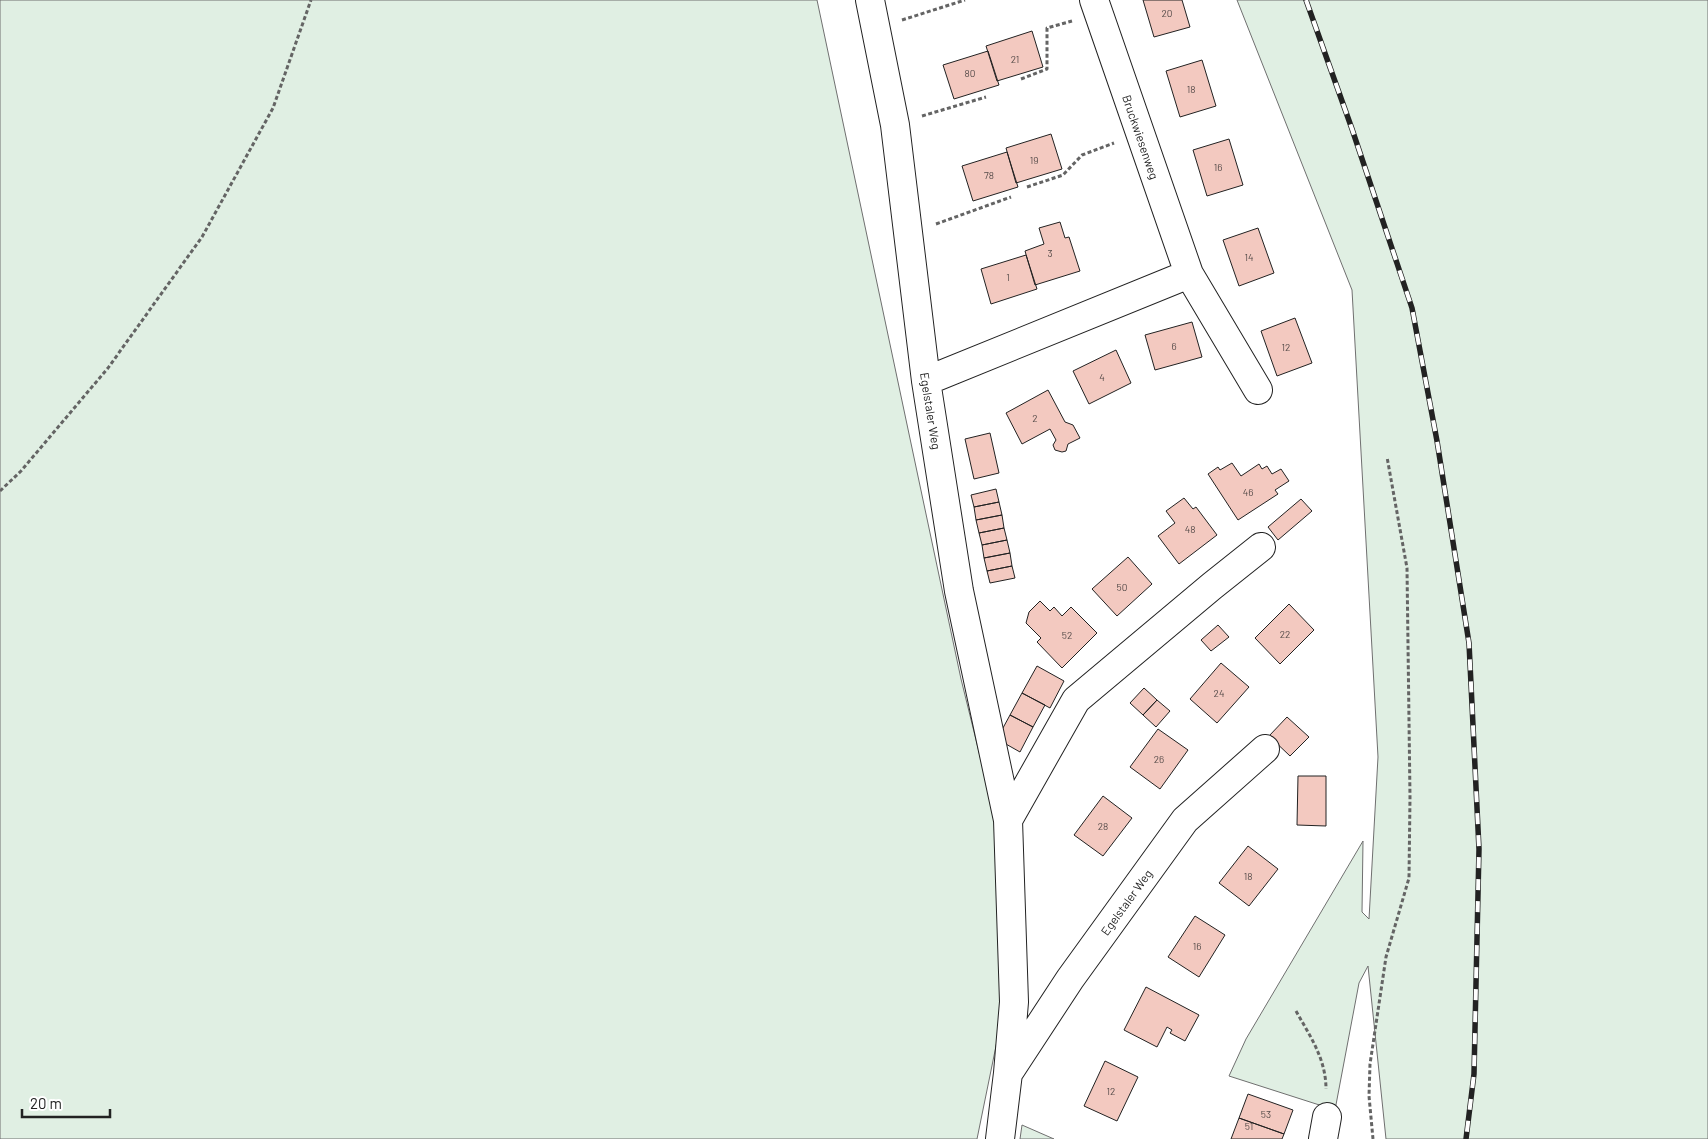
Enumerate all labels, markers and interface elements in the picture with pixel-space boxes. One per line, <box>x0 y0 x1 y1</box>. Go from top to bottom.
house number: 20 <box>1161 7 1173 19</box>
house number: 21 <box>1011 53 1019 65</box>
house number: 80 <box>965 67 975 79</box>
house number: 18 <box>1187 83 1195 95</box>
street label: Bruckwiesenweg <box>1120 93 1162 181</box>
house number: 19 <box>1030 154 1038 166</box>
house number: 16 <box>1214 161 1222 173</box>
house number: 78 <box>984 169 994 181</box>
house number: 3 <box>1047 247 1053 259</box>
house number: 14 <box>1244 251 1254 263</box>
house number: 1 <box>1006 271 1010 283</box>
house number: 6 <box>1171 340 1177 352</box>
house number: 12 <box>1282 341 1290 353</box>
street label: Egelstaler Weg <box>918 371 944 451</box>
house number: 4 <box>1099 371 1105 383</box>
house number: 2 <box>1032 412 1038 424</box>
house number: 46 <box>1243 486 1253 498</box>
house number: 48 <box>1185 523 1195 535</box>
house number: 50 <box>1117 581 1127 593</box>
house number: 22 <box>1280 628 1290 640</box>
house number: 52 <box>1062 629 1072 641</box>
house number: 24 <box>1214 687 1224 699</box>
house number: 26 <box>1154 753 1164 765</box>
house number: 28 <box>1098 820 1108 832</box>
street label: Egelstaler Weg <box>1097 866 1155 938</box>
house number: 18 <box>1244 870 1252 882</box>
house number: 16 <box>1193 940 1201 952</box>
house number: 12 <box>1107 1085 1115 1097</box>
scale bar <box>22 1086 110 1118</box>
text: 20 m <box>30 1094 62 1112</box>
house number: 53 <box>1261 1108 1271 1120</box>
house number: 51 <box>1245 1120 1253 1132</box>

